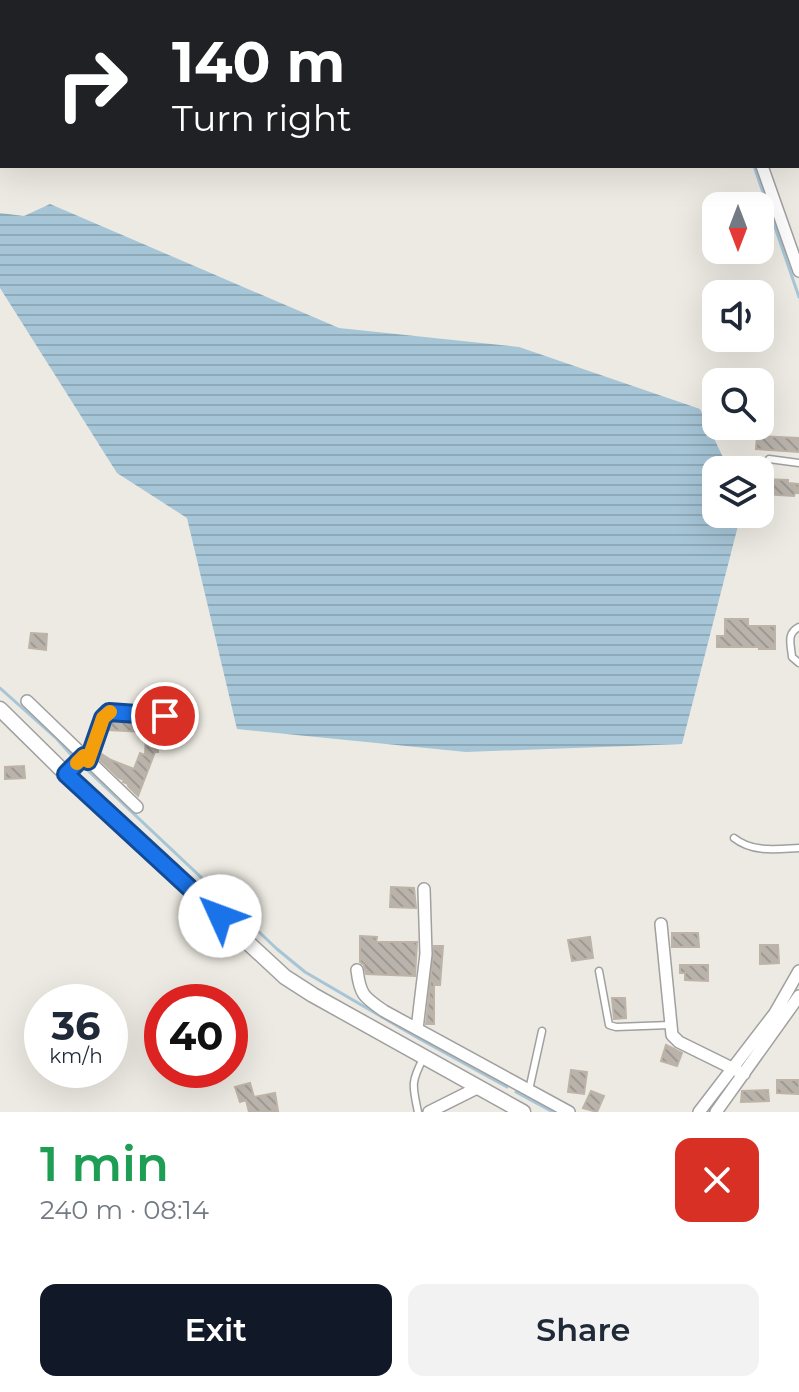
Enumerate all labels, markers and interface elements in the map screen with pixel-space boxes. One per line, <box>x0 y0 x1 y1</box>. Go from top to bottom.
text: 140 m <box>172 28 345 96</box>
icon: right <box>40 32 144 136</box>
text: Turn right <box>172 96 352 140</box>
north arrow <box>702 192 774 264</box>
map controls <box>702 192 774 528</box>
button: sound <box>702 280 774 352</box>
button: search <box>702 368 774 440</box>
button: layers <box>702 456 774 528</box>
pin <box>131 682 199 750</box>
icon: arrive <box>143 694 187 738</box>
position arrow <box>178 874 262 958</box>
speed limit sign: 40 <box>144 984 248 1088</box>
text: 36 <box>51 1001 101 1050</box>
text: km/h <box>49 1044 103 1068</box>
text: 1 min <box>40 1135 169 1193</box>
button: close <box>675 1138 759 1222</box>
text: 240 m · 08:14 <box>40 1194 209 1226</box>
button: Exit <box>40 1284 392 1376</box>
button: Share <box>408 1284 759 1376</box>

